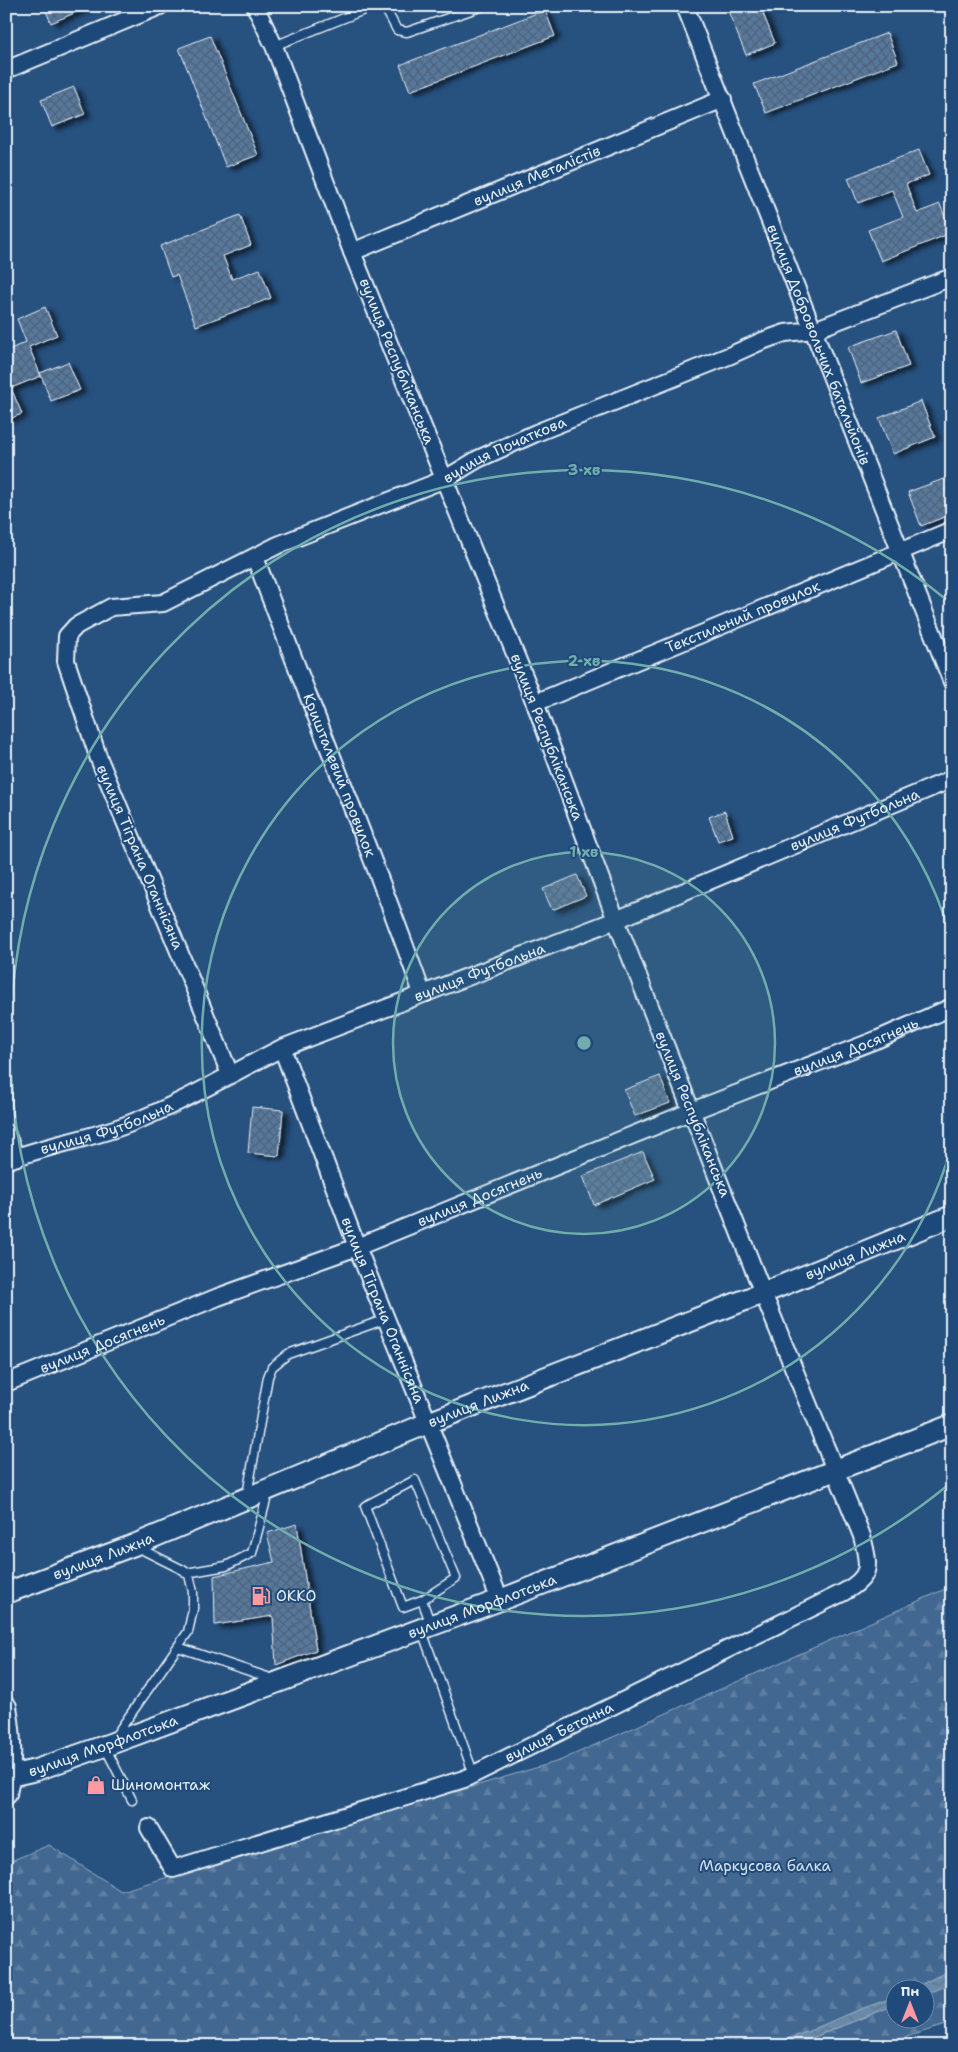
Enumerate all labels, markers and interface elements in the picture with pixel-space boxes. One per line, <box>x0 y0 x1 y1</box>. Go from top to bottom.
street label: вулиця Металістів <box>470 141 603 211</box>
street label: вулиця Добровольчих батальйонів <box>762 221 875 468</box>
street label: вулиця Республіканська <box>355 275 440 448</box>
street label: вулиця Початкова <box>439 412 570 488</box>
text: 3 хв <box>568 460 600 480</box>
street label: Текстильний провулок <box>663 576 823 658</box>
street label: вулиця Республіканська <box>506 651 588 824</box>
text: 2 хв <box>568 651 600 671</box>
street label: Кришталевий провулок <box>298 691 380 860</box>
street label: вулиця Тіграна Оганнісяна <box>92 762 188 953</box>
street label: вулиця Футбольна <box>787 783 923 856</box>
text: 1 хв <box>569 842 599 862</box>
street label: вулиця Футбольна <box>411 938 549 1006</box>
street label: вулиця Досягнень <box>790 1013 922 1081</box>
street label: вулиця Республіканська <box>651 1028 736 1201</box>
centre of rings <box>575 1034 593 1052</box>
street label: вулиця Футбольна <box>38 1096 177 1159</box>
street label: вулиця Досягнень <box>414 1163 546 1231</box>
street label: вулиця Тіграна Оганнісяна <box>337 1214 430 1407</box>
street label: вулиця Лижна <box>802 1226 909 1285</box>
street label: вулиця Досягнень <box>37 1309 168 1378</box>
street label: вулиця Лижна <box>425 1375 532 1432</box>
street label: вулиця Лижна <box>50 1528 157 1585</box>
street label: вулиця Морфлотська <box>405 1569 560 1643</box>
fuel station icon: ОККО <box>250 1585 272 1607</box>
place label: ОККО <box>276 1586 316 1606</box>
street label: вулиця Бетонна <box>501 1697 617 1767</box>
street label: вулиця Морфлотська <box>27 1710 181 1781</box>
shop icon: Шиномонтаж <box>85 1774 107 1796</box>
place label: Шиномонтаж <box>111 1775 211 1795</box>
park label: Маркусова балка <box>699 1856 831 1876</box>
north arrow <box>886 1980 936 2030</box>
text: Пн <box>901 1982 919 2000</box>

